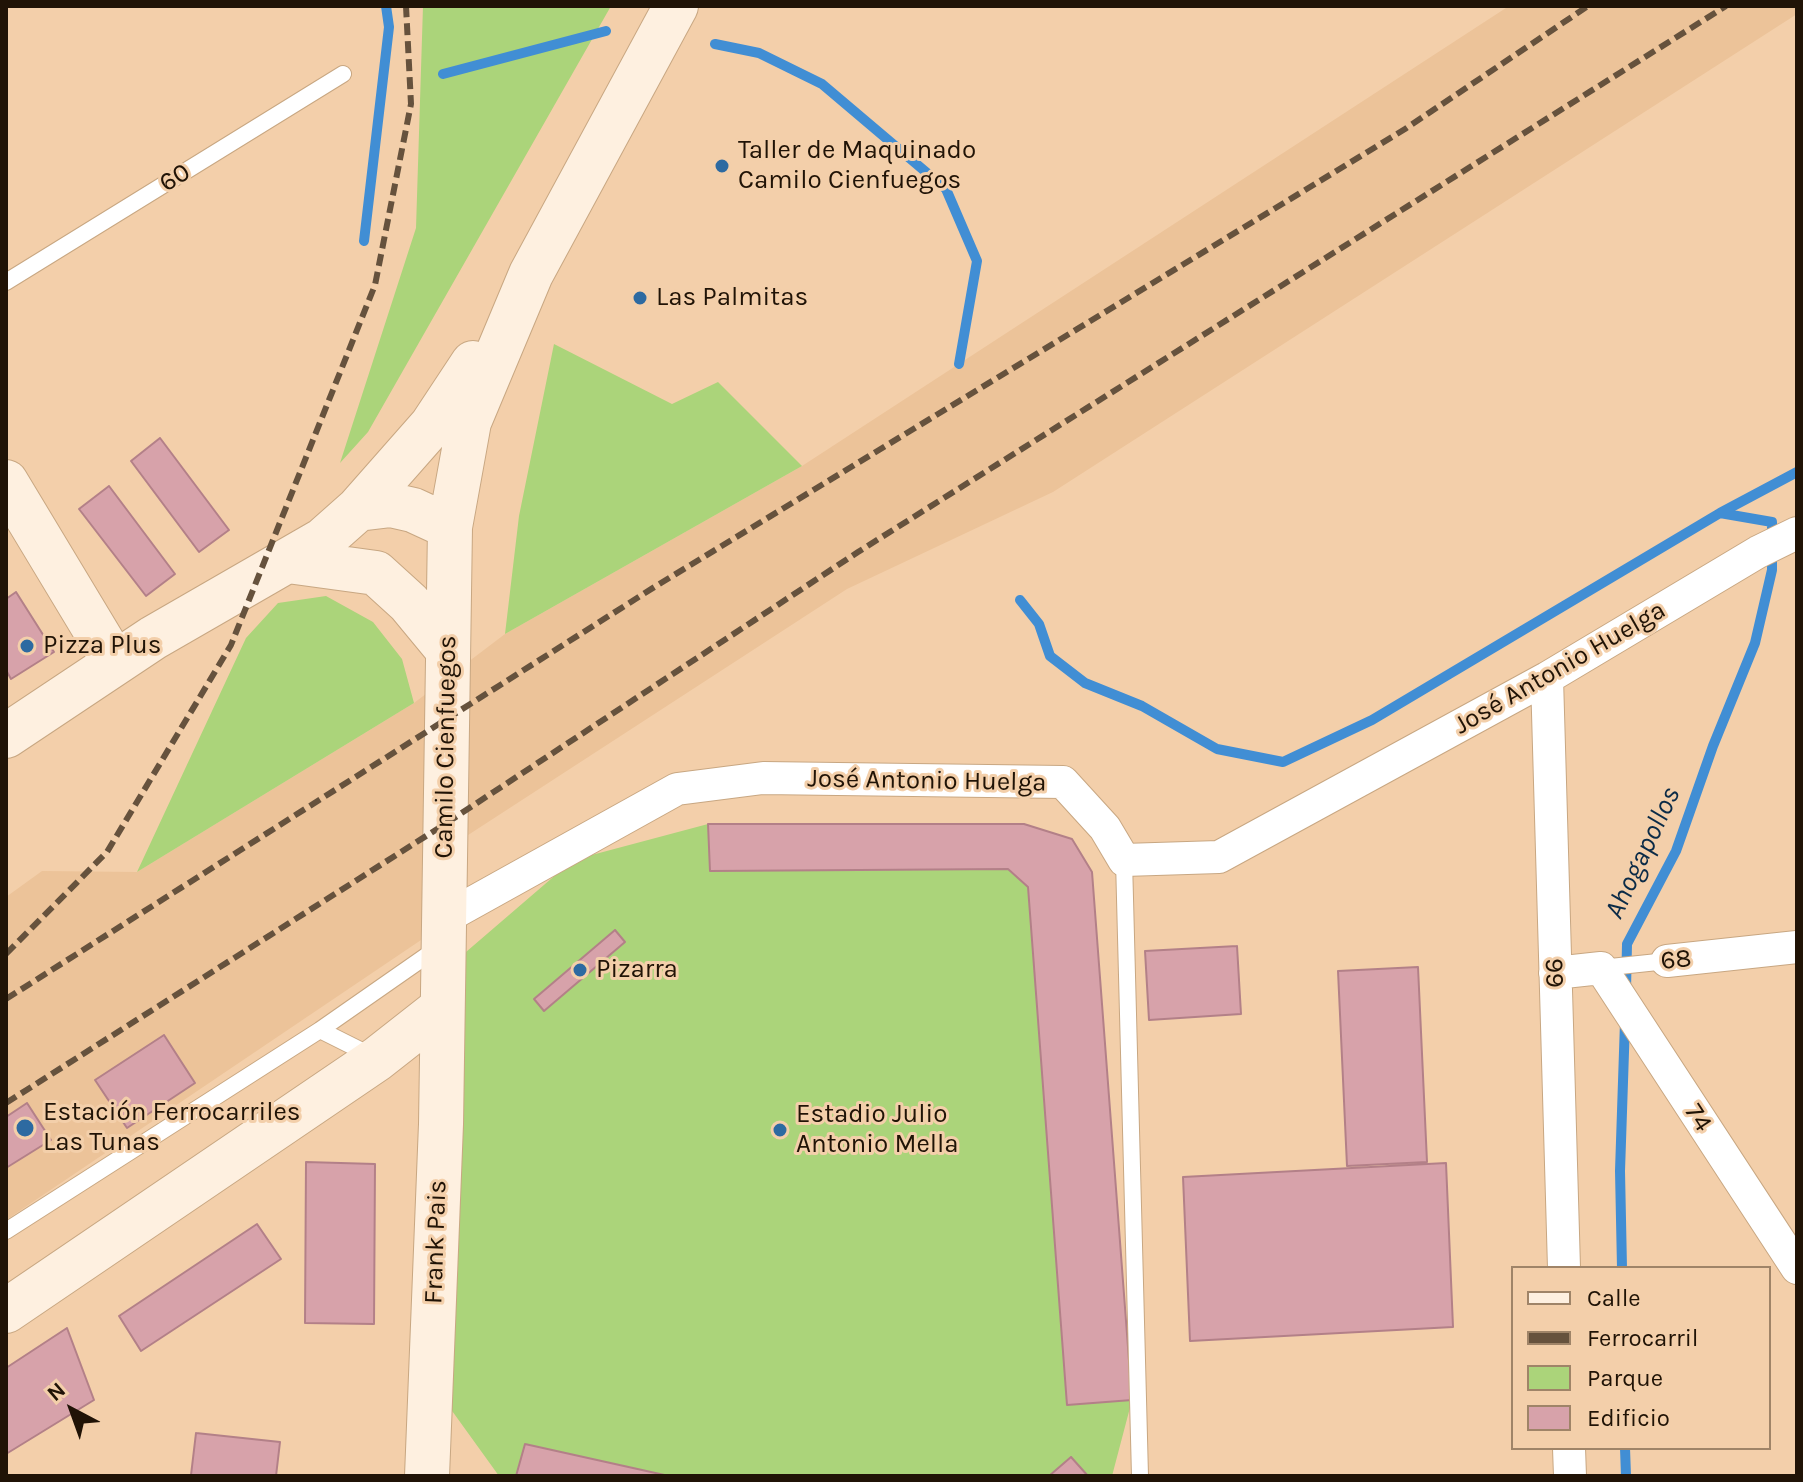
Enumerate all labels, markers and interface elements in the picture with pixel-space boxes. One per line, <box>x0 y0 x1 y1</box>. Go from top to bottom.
place label: Taller de Maquinado Camilo Cienfuegos <box>738 135 976 196</box>
street label: 60 <box>154 157 196 199</box>
marker: Taller de Maquinado Camilo Cienfuegos <box>713 157 731 175</box>
place label: Las Palmitas <box>656 282 808 314</box>
marker: Las Palmitas <box>631 289 649 307</box>
street label: José Antonio Huelga <box>1449 595 1671 741</box>
place label: Pizza Plus <box>43 630 161 662</box>
street label: Camilo Cienfuegos <box>428 635 464 859</box>
marker: Pizza Plus <box>18 637 36 655</box>
street label: José Antonio Huelga <box>807 763 1047 799</box>
water label: Ahogapollos <box>1598 782 1688 924</box>
street label: 68 <box>1659 943 1693 977</box>
place label: Pizarra <box>596 954 678 986</box>
street label: 66 <box>1539 958 1571 988</box>
marker: Pizarra <box>571 961 589 979</box>
place label: Estación Ferrocarriles Las Tunas <box>43 1097 300 1158</box>
street label: 74 <box>1678 1098 1718 1138</box>
place label: Estadio Julio Antonio Mella <box>796 1099 959 1160</box>
marker: Estación Ferrocarriles Las Tunas <box>14 1117 36 1139</box>
marker: Estadio Julio Antonio Mella <box>771 1121 789 1139</box>
street label: Frank Pais <box>418 1180 454 1304</box>
legend <box>1511 1266 1771 1450</box>
text: Calle <box>1587 1284 1641 1312</box>
text: Ferrocarril <box>1587 1324 1699 1352</box>
text: Parque <box>1587 1364 1663 1392</box>
north arrow <box>32 1370 112 1450</box>
text: N <box>42 1377 71 1407</box>
text: Edificio <box>1587 1404 1670 1432</box>

